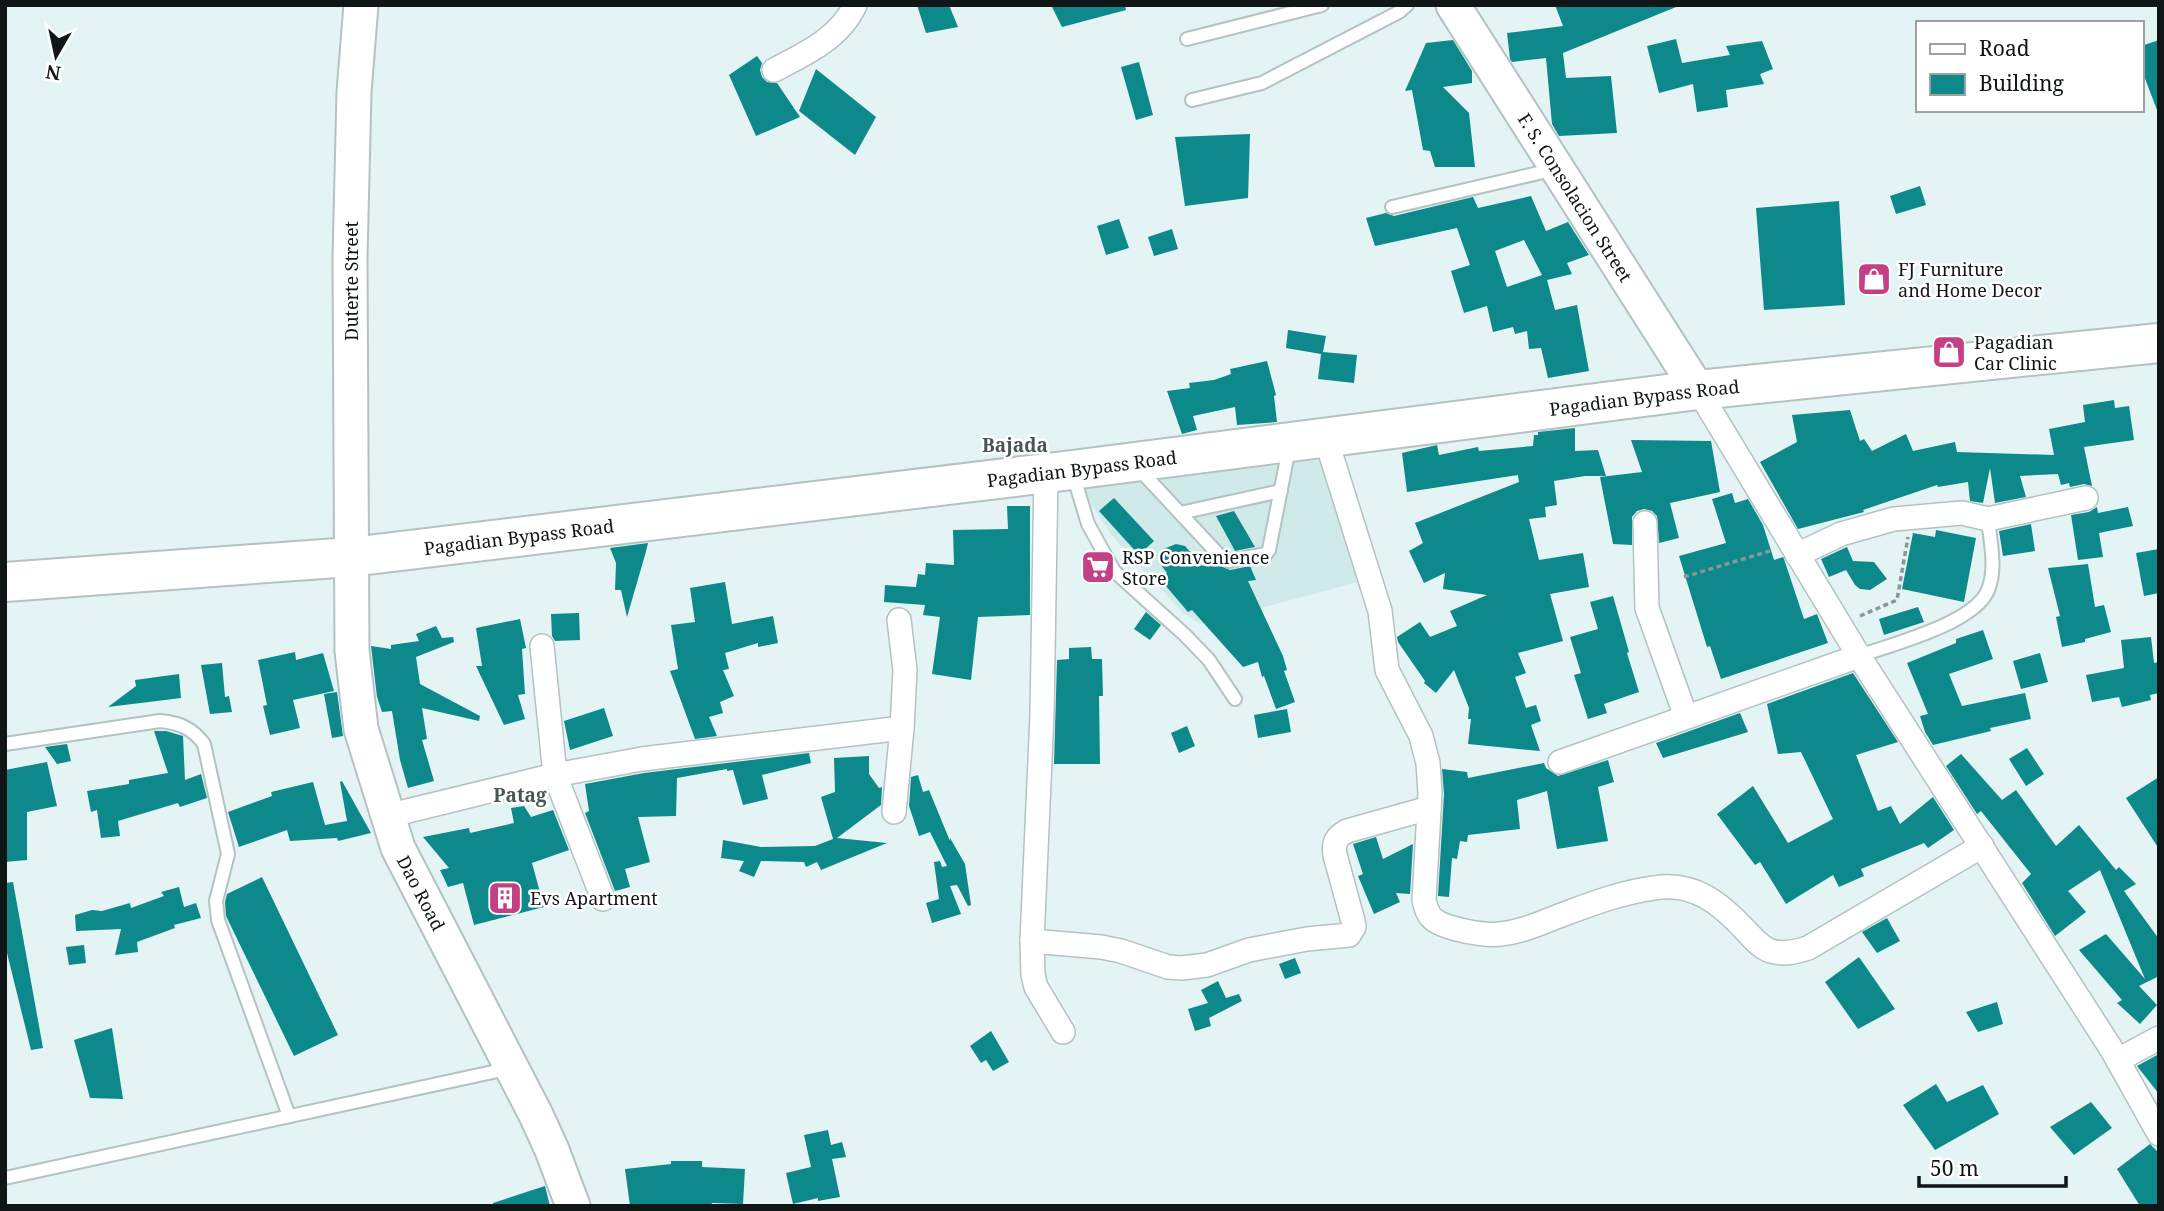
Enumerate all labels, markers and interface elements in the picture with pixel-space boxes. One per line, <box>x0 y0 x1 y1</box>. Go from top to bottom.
north arrow <box>21 21 91 91</box>
legend <box>1916 21 2143 112</box>
text: Road <box>1979 34 2030 62</box>
text: N <box>44 59 63 87</box>
text: Building <box>1979 69 2064 97</box>
street label: F. S. Consolacion Street <box>1513 108 1638 286</box>
street label: Duterte Street <box>339 221 363 341</box>
place label: FJ Furniture and Home Decor <box>1898 257 2042 302</box>
shop icon: FJ Furniture and Home Decor <box>1855 260 1893 298</box>
place label: Pagadian Car Clinic <box>1974 330 2057 375</box>
shop icon: Pagadian Car Clinic <box>1930 333 1968 371</box>
street label: Pagadian Bypass Road <box>1548 374 1740 421</box>
district label: Bajada <box>982 432 1048 458</box>
street label: Pagadian Bypass Road <box>985 445 1178 492</box>
street label: Pagadian Bypass Road <box>422 513 615 560</box>
place label: RSP Convenience Store <box>1122 545 1269 590</box>
supermarket icon: RSP Convenience Store <box>1079 548 1117 586</box>
district label: Patag <box>493 782 547 808</box>
street label: Dao Road <box>392 851 451 935</box>
building icon: Evs Apartment <box>486 879 524 917</box>
place label: Evs Apartment <box>530 886 658 910</box>
scale bar <box>1919 1144 2066 1188</box>
text: 50 m <box>1930 1154 1979 1182</box>

